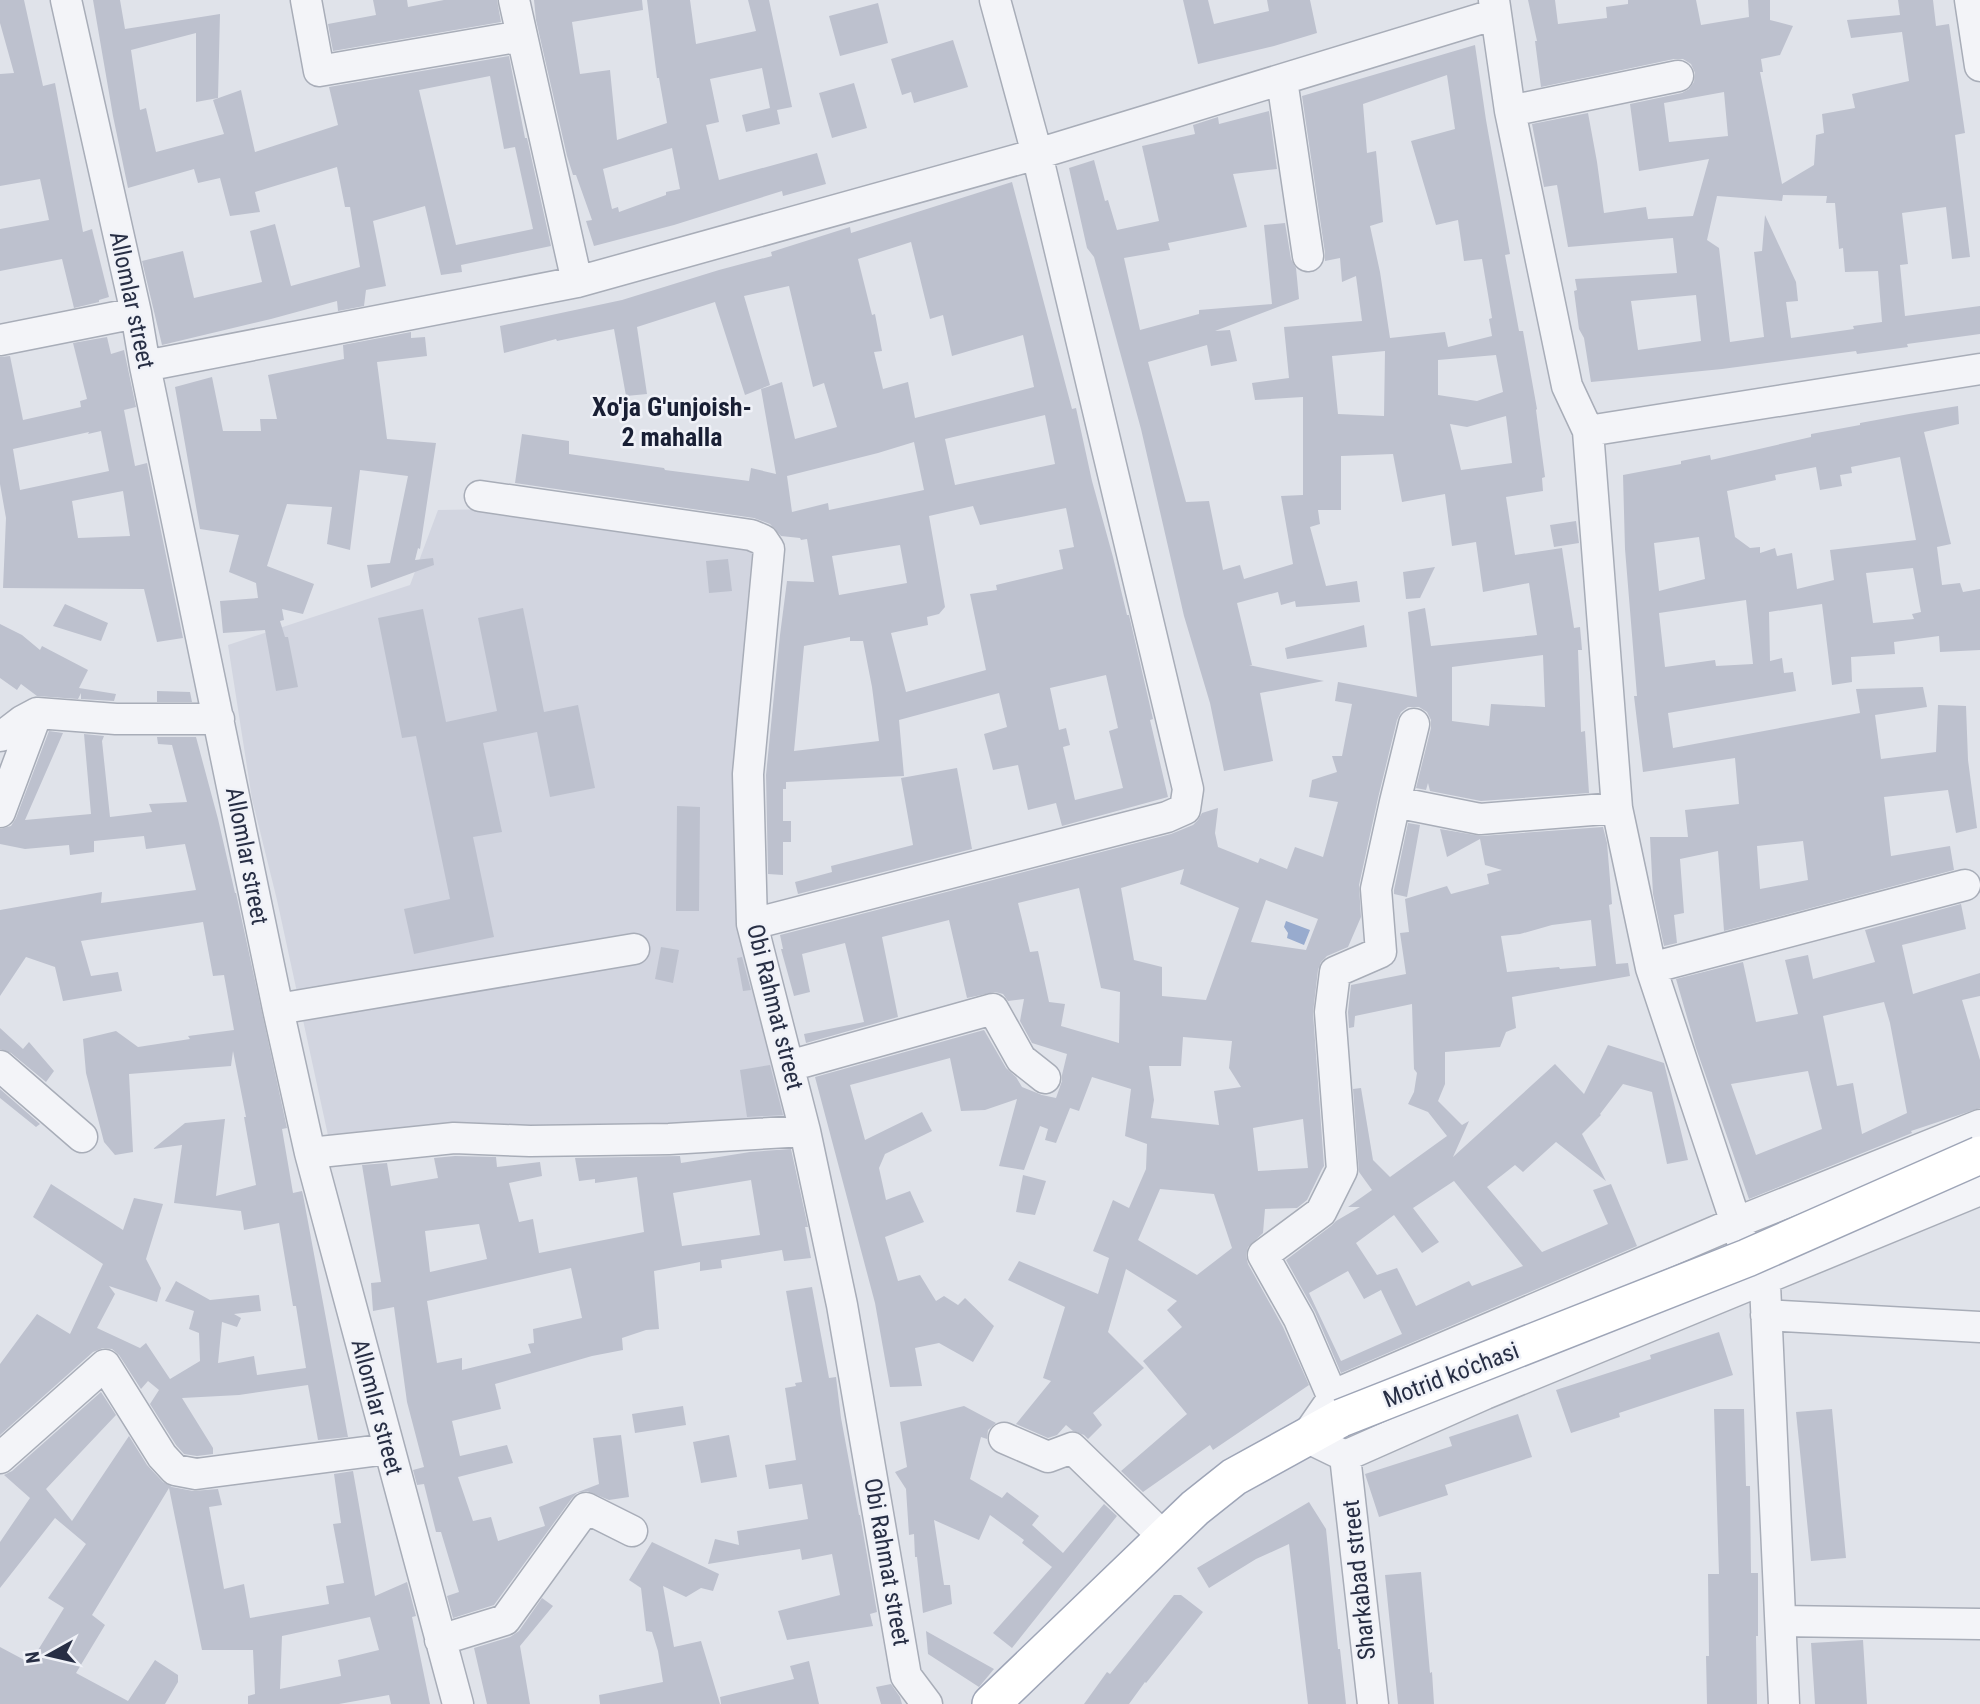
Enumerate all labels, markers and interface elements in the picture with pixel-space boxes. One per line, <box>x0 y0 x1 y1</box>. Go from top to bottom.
street label: Allomlar street <box>104 229 160 371</box>
district label: Xo'ja G'unjoish- 2 mahalla <box>592 392 752 452</box>
street label: Allomlar street <box>220 785 274 927</box>
street label: Obi Rahmat street <box>741 921 809 1093</box>
street label: Allomlar street <box>345 1336 409 1478</box>
street label: Motrid ko'chasi <box>1379 1336 1523 1414</box>
street label: Obi Rahmat street <box>858 1476 916 1648</box>
street label: Sharkabad street <box>1337 1499 1381 1661</box>
north arrow <box>14 1620 84 1690</box>
text: N <box>20 1650 45 1665</box>

